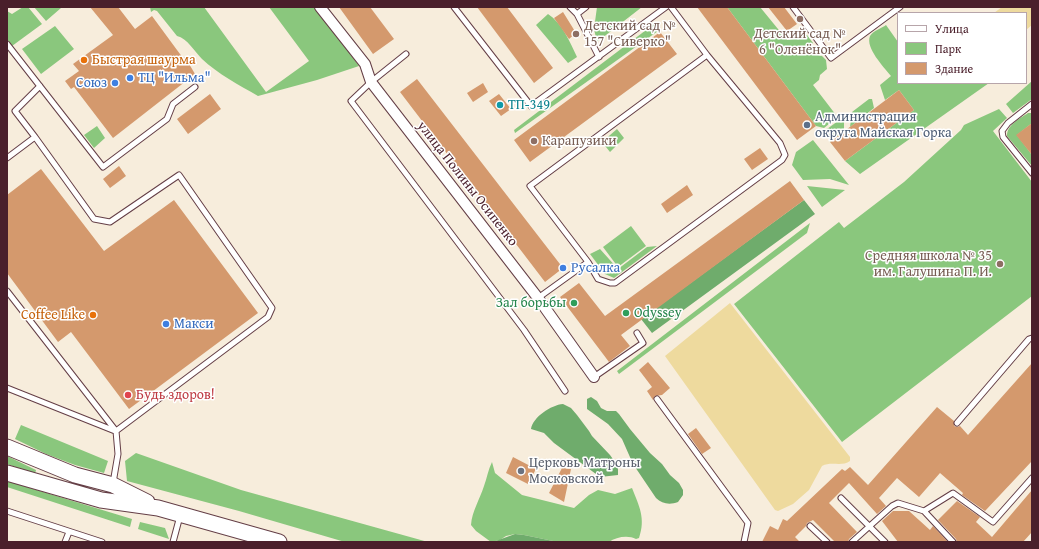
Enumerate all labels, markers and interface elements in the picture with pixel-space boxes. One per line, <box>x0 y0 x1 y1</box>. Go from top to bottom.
legend <box>897 12 1027 84</box>
marker: Детский сад № 6 "Оленёнок" <box>795 14 805 24</box>
place label: Детский сад № 157 "Сиверко" <box>584 18 676 50</box>
text: Улица <box>935 20 969 37</box>
place label: Детский сад № 6 "Оленёнок" <box>754 26 846 58</box>
marker: Детский сад № 157 "Сиверко" <box>571 29 581 39</box>
text: Парк <box>935 40 961 57</box>
place label: Быстрая шаурма <box>92 52 196 68</box>
marker: Быстрая шаурма <box>79 55 89 65</box>
text: Здание <box>935 60 973 77</box>
place label: ТЦ "Ильма" <box>138 70 211 86</box>
marker: ТЦ "Ильма" <box>125 73 135 83</box>
place label: Союз <box>76 75 107 91</box>
marker: Союз <box>110 78 120 88</box>
place label: ТП-349 <box>508 97 550 113</box>
marker: ТП-349 <box>495 100 505 110</box>
place label: Администрация округа Майская Горка <box>815 109 952 142</box>
street label: улица Полины Осипенко <box>413 118 521 250</box>
marker: Администрация округа Майская Горка <box>802 120 812 130</box>
place label: Карапузики <box>542 133 617 149</box>
marker: Карапузики <box>529 136 539 146</box>
place label: Средняя школа № 35 им. Галушина П. И. <box>865 248 992 280</box>
marker: Средняя школа № 35 им. Галушина П. И. <box>995 259 1005 269</box>
place label: Русалка <box>571 260 620 276</box>
marker: Русалка <box>558 263 568 273</box>
place label: Зал борьбы <box>496 295 566 311</box>
marker: Зал борьбы <box>569 298 579 308</box>
place label: Odyssey <box>634 305 682 321</box>
place label: Coffee Like <box>21 307 85 323</box>
marker: Odyssey <box>621 308 631 318</box>
marker: Coffee Like <box>88 310 98 320</box>
place label: Макси <box>174 316 214 332</box>
marker: Макси <box>161 319 171 329</box>
place label: Будь здоров! <box>136 387 215 403</box>
marker: Будь здоров! <box>123 390 133 400</box>
place label: Церковь Матроны Московской <box>529 455 640 488</box>
marker: Церковь Матроны Московской <box>516 466 526 476</box>

